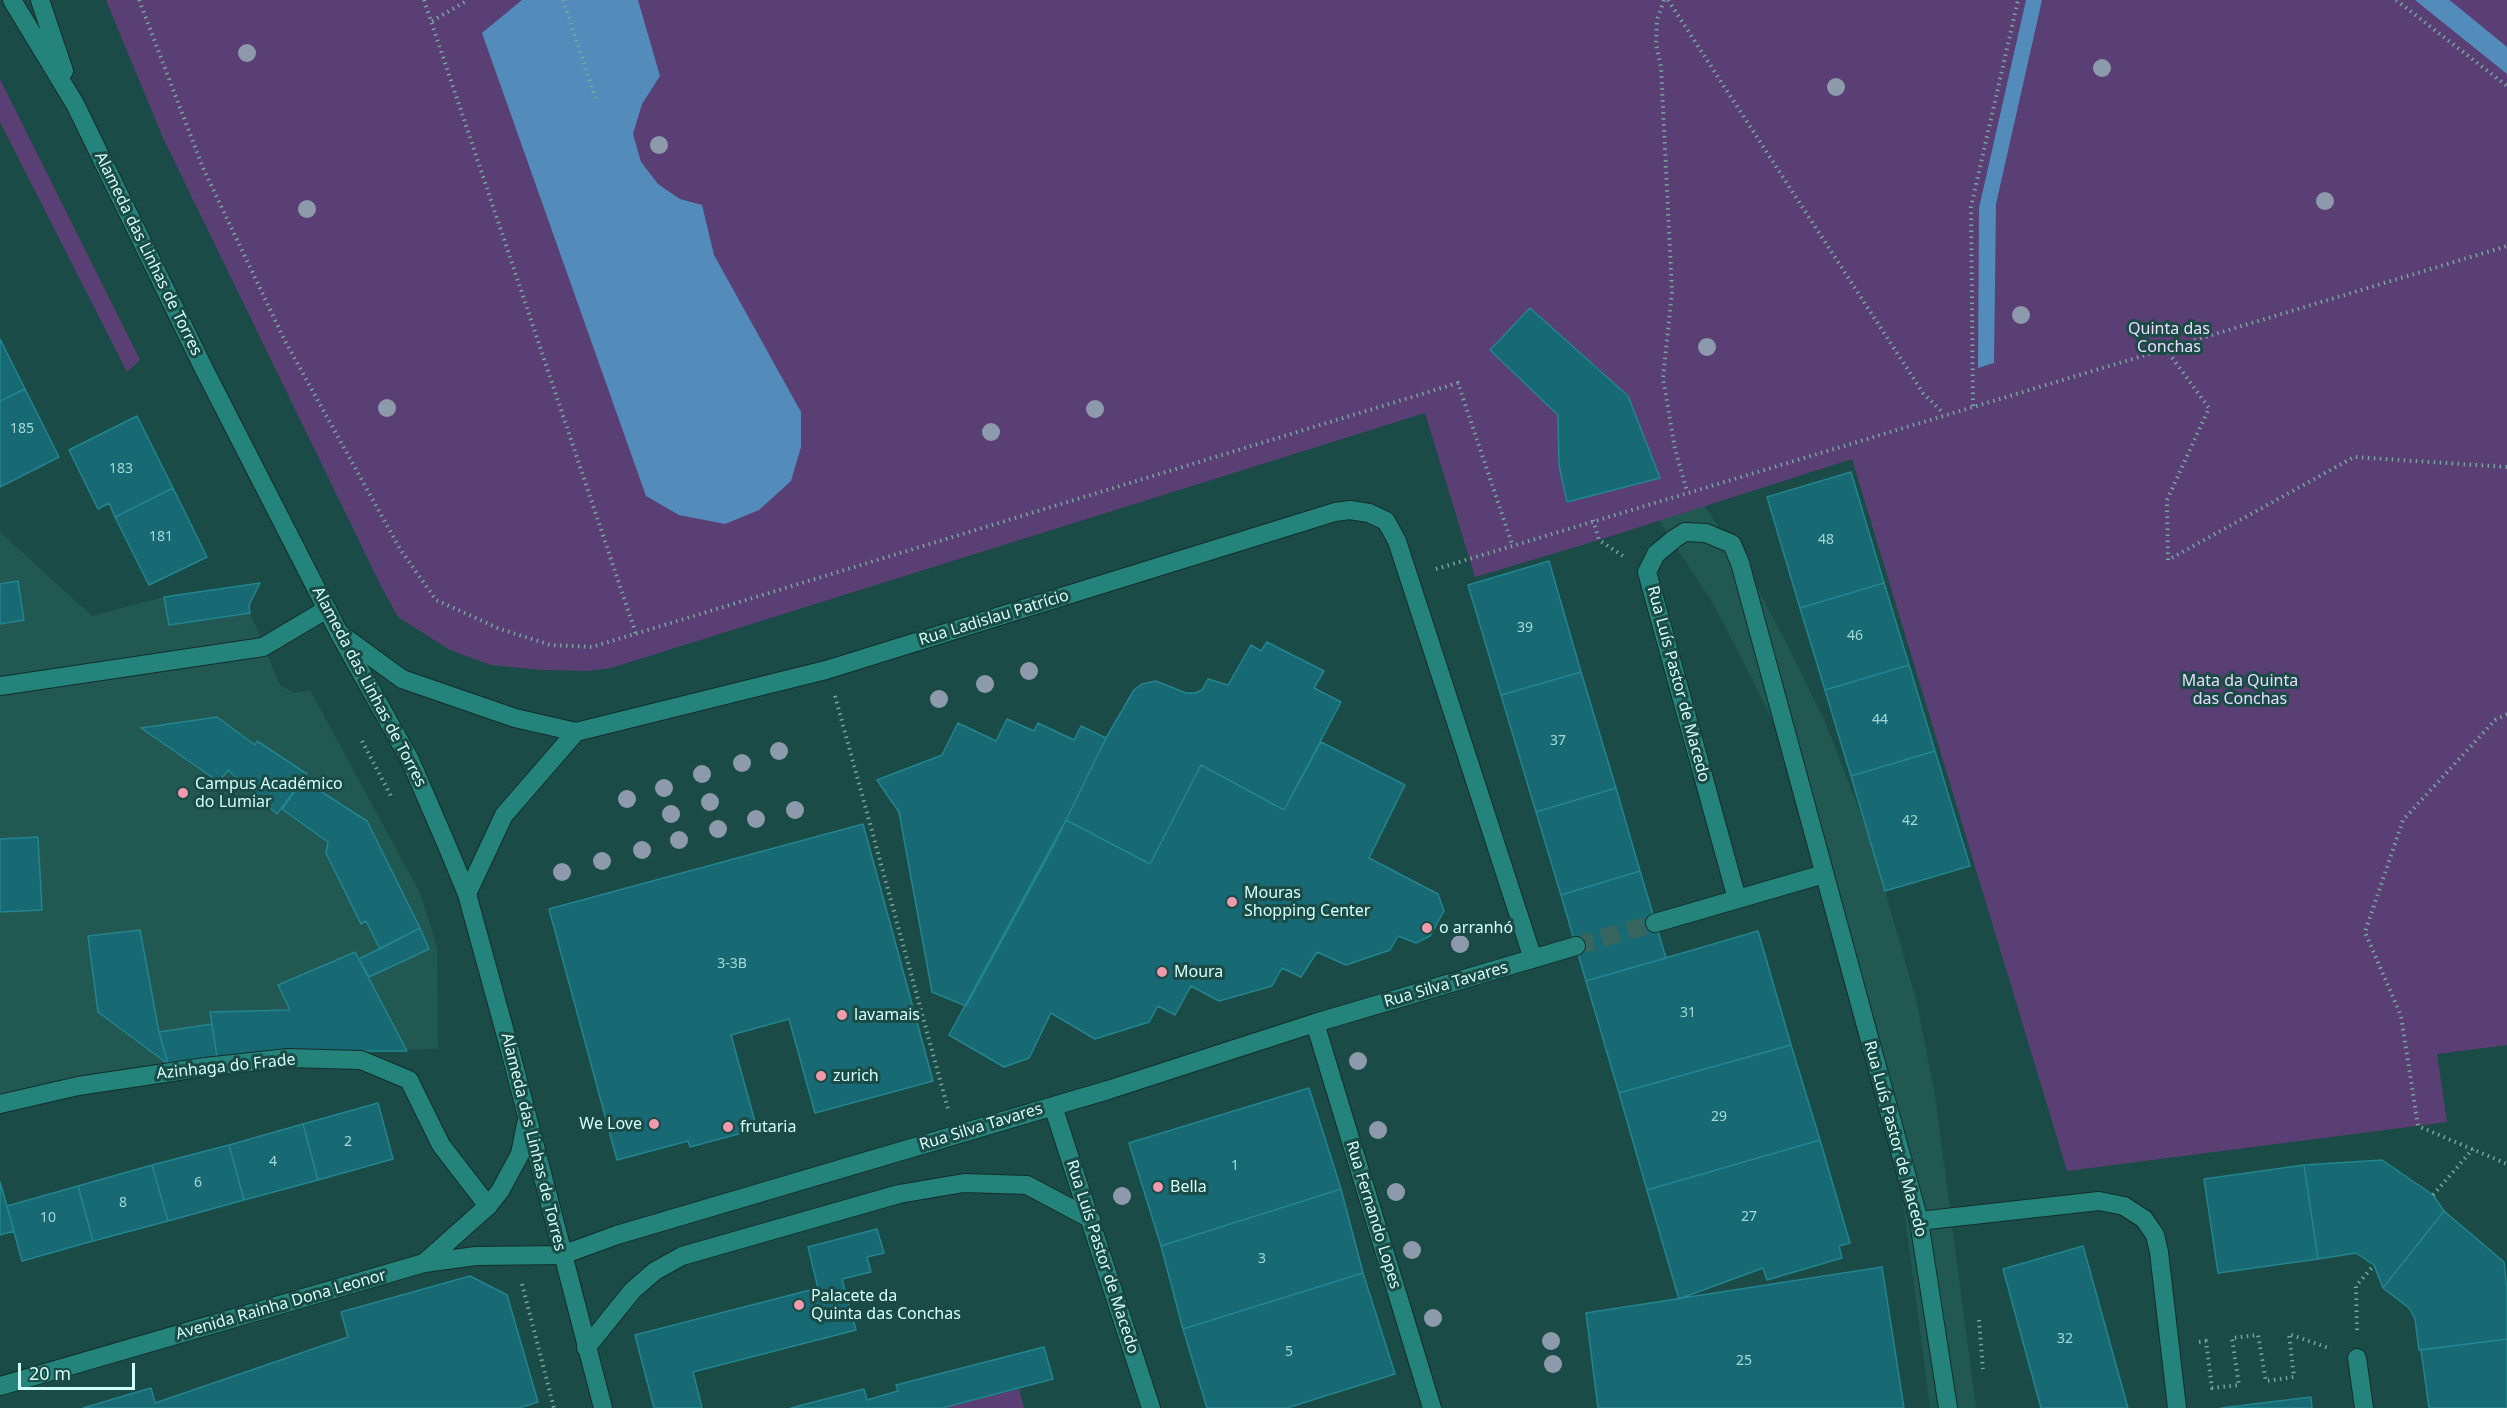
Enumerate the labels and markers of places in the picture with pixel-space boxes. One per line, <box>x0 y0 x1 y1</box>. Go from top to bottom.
place label: Campus Académico do Lumiar <box>195 774 343 812</box>
marker: Campus Académico do Lumiar <box>176 786 190 800</box>
place label: Mouras Shopping Center <box>1244 883 1370 921</box>
marker: Mouras Shopping Center <box>1225 895 1239 909</box>
place label: o arranhó <box>1439 918 1513 938</box>
marker: o arranhó <box>1420 921 1434 935</box>
place label: Moura <box>1174 962 1223 982</box>
marker: Moura <box>1155 965 1169 979</box>
place label: lavamais <box>854 1005 920 1025</box>
marker: lavamais <box>835 1008 849 1022</box>
place label: zurich <box>833 1066 879 1086</box>
marker: zurich <box>814 1069 828 1083</box>
place label: We Love <box>579 1114 642 1134</box>
marker: We Love <box>647 1117 661 1131</box>
place label: frutaria <box>740 1117 796 1137</box>
marker: frutaria <box>721 1120 735 1134</box>
place label: Bella <box>1170 1177 1207 1197</box>
marker: Bella <box>1151 1180 1165 1194</box>
place label: Palacete da Quinta das Conchas <box>811 1286 961 1324</box>
marker: Palacete da Quinta das Conchas <box>792 1298 806 1312</box>

